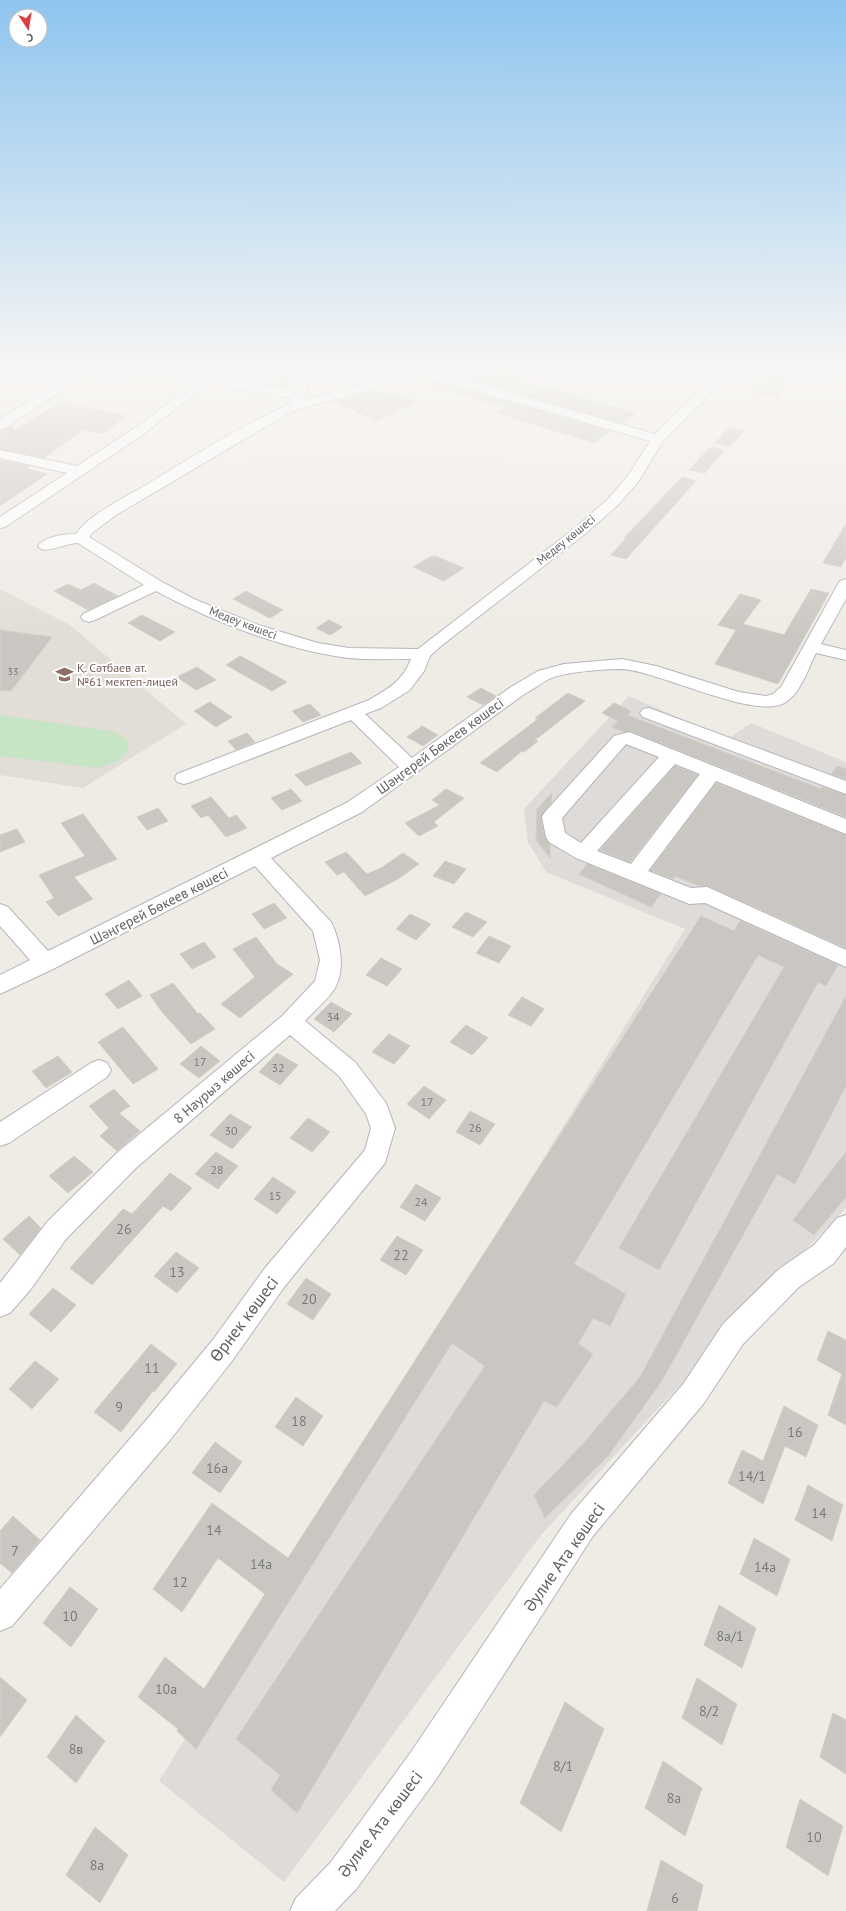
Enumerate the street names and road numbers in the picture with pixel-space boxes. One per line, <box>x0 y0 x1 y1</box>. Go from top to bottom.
street label: Медеу көшесі <box>533 511 598 568</box>
street label: Медеу көшесі <box>207 603 279 642</box>
street label: Шәңгерей Бөкеев көшесі <box>373 694 507 798</box>
street label: Шәңгерей Бөкеев көшесі <box>87 863 231 949</box>
street label: 8 Наурыз көшесі <box>169 1047 259 1127</box>
street label: Өрнек көшесі <box>205 1272 283 1366</box>
street label: Әулие Ата көшесі <box>518 1498 610 1616</box>
street label: Әулие Ата көшесі <box>333 1766 427 1882</box>

